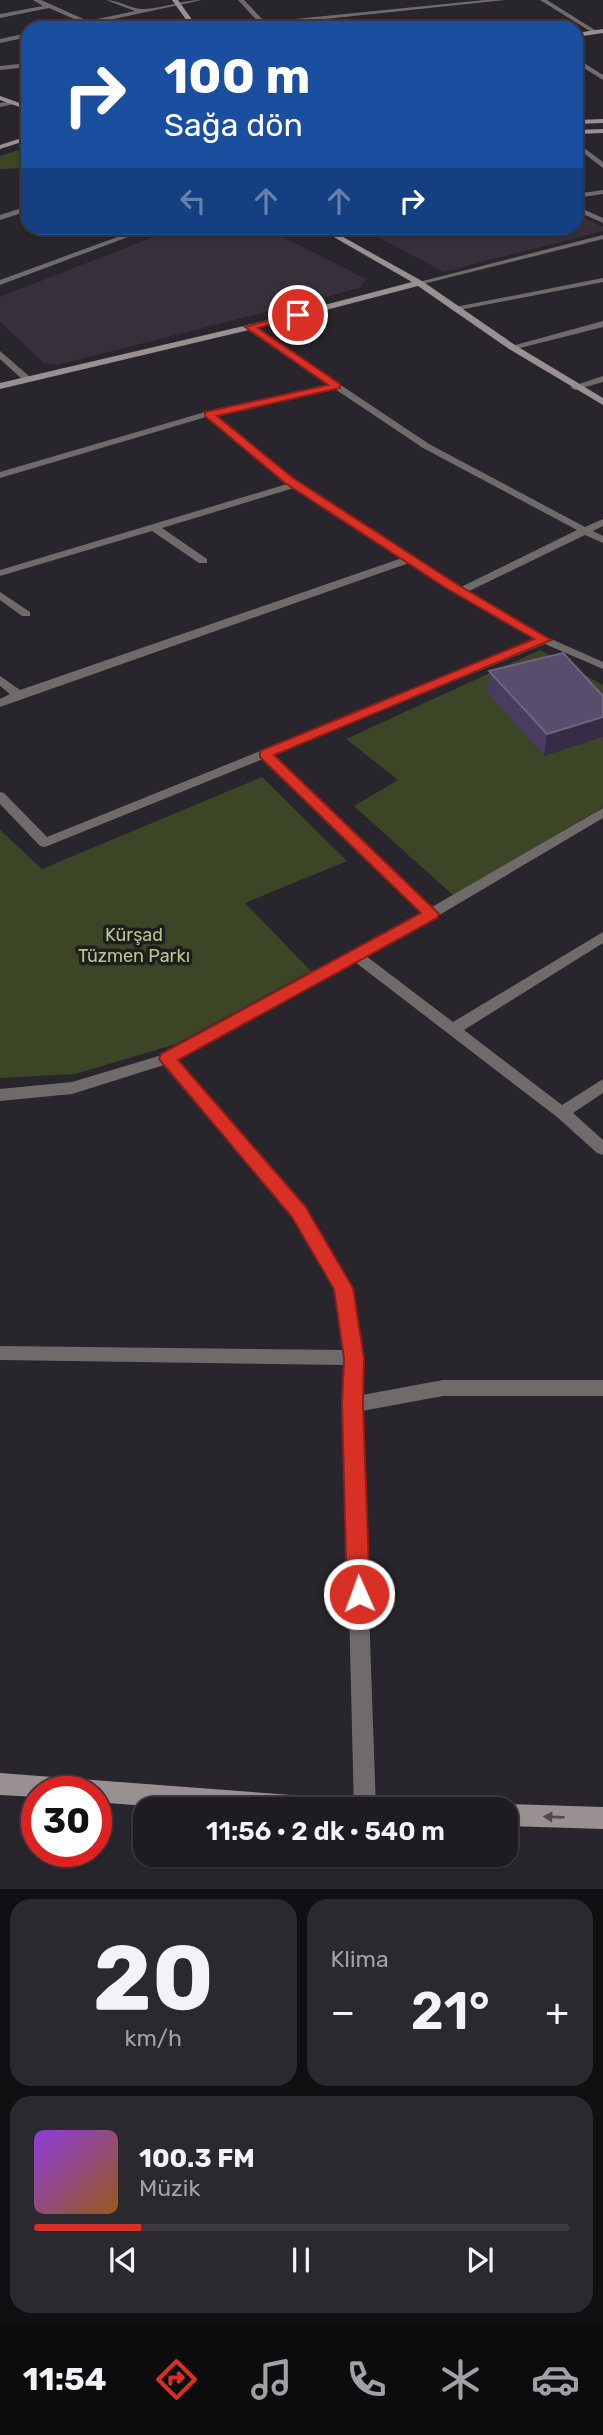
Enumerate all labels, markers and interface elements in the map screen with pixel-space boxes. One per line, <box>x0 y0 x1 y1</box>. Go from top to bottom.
text: 100 m <box>164 47 310 105</box>
icon: right <box>49 49 140 140</box>
text: Sağa dön <box>164 106 303 144</box>
icon: left <box>174 182 212 220</box>
icon: ahead <box>247 182 285 220</box>
icon: ahead <box>320 182 358 220</box>
icon: right <box>393 182 431 220</box>
pin <box>268 285 328 345</box>
icon: arrive <box>279 296 317 334</box>
park label: Kürşad Tüzmen Parkı <box>78 924 190 967</box>
position arrow <box>322 1557 396 1631</box>
speed limit sign: 30 <box>21 1776 112 1867</box>
one-way arrow <box>543 1811 565 1822</box>
text: 11:56 · 2 dk · 540 m <box>206 1816 445 1847</box>
text: 20 <box>93 1924 214 2032</box>
text: Klima <box>331 1945 389 1973</box>
text: 21° <box>411 1980 490 2042</box>
text: − <box>331 1989 355 2035</box>
text: + <box>545 1989 569 2035</box>
text: km/h <box>125 2024 182 2052</box>
text: 100.3 FM <box>139 2143 255 2174</box>
text: Müzik <box>139 2174 200 2202</box>
icon: previous <box>104 2241 142 2279</box>
icon: pause <box>282 2241 320 2279</box>
icon: next <box>461 2241 499 2279</box>
icon: directions <box>152 2355 201 2404</box>
icon: music <box>247 2355 296 2404</box>
icon: phone <box>342 2355 391 2404</box>
icon: climate <box>436 2355 485 2404</box>
icon: car <box>531 2355 580 2404</box>
text: 11:54 <box>23 2360 107 2398</box>

